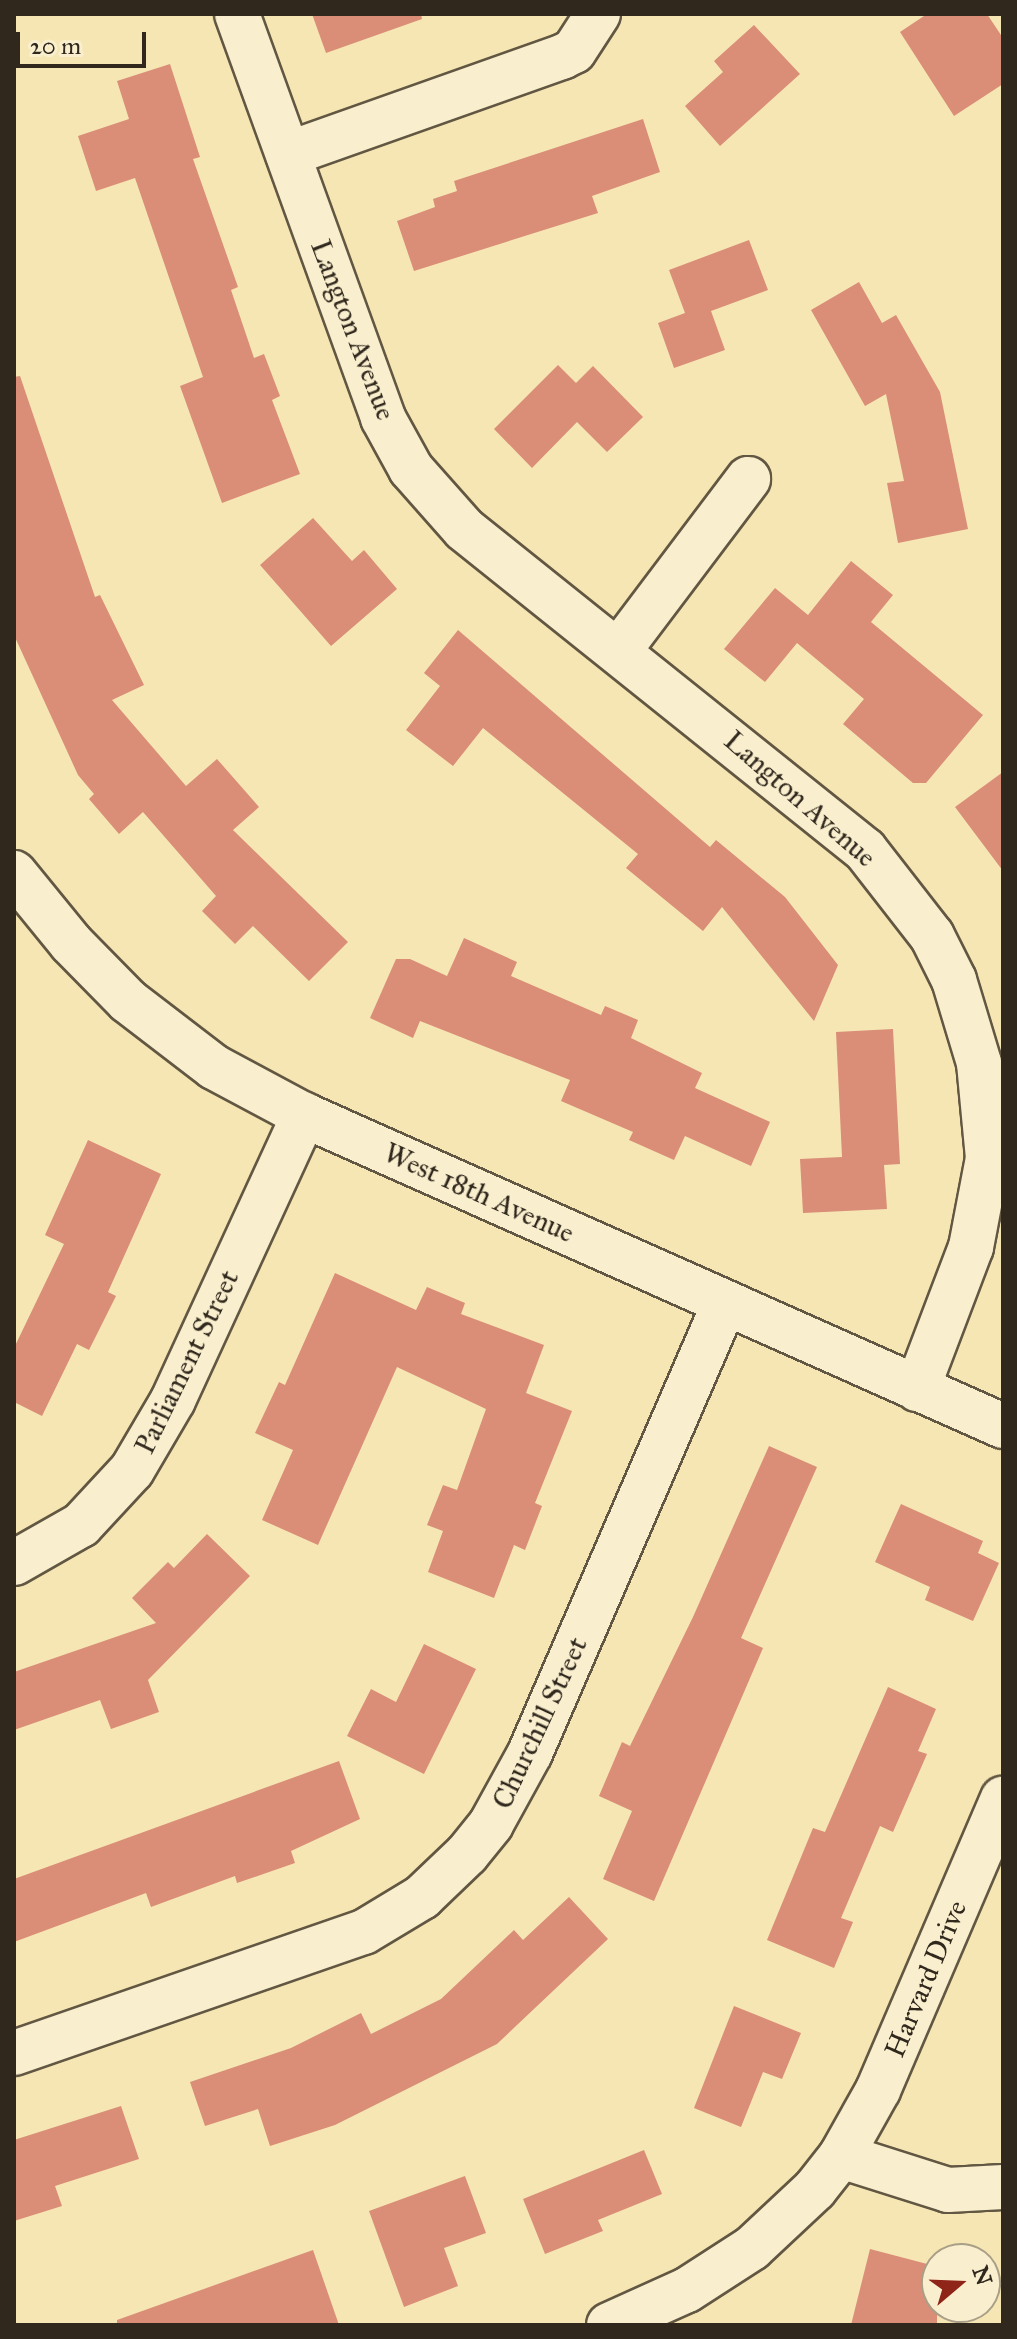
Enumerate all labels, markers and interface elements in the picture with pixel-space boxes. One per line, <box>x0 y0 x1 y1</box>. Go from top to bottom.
scale bar <box>20 16 150 66</box>
text: 20 m <box>30 31 81 61</box>
street label: Langton Avenue <box>303 235 403 425</box>
street label: Langton Avenue <box>717 724 883 874</box>
street label: West 18th Avenue <box>379 1136 579 1250</box>
street label: Parliament Street <box>128 1265 246 1459</box>
street label: Churchill Street <box>486 1632 594 1814</box>
street label: Harvard Drive <box>878 1895 974 2063</box>
north arrow <box>921 2243 1001 2323</box>
text: N <box>966 2262 998 2289</box>

